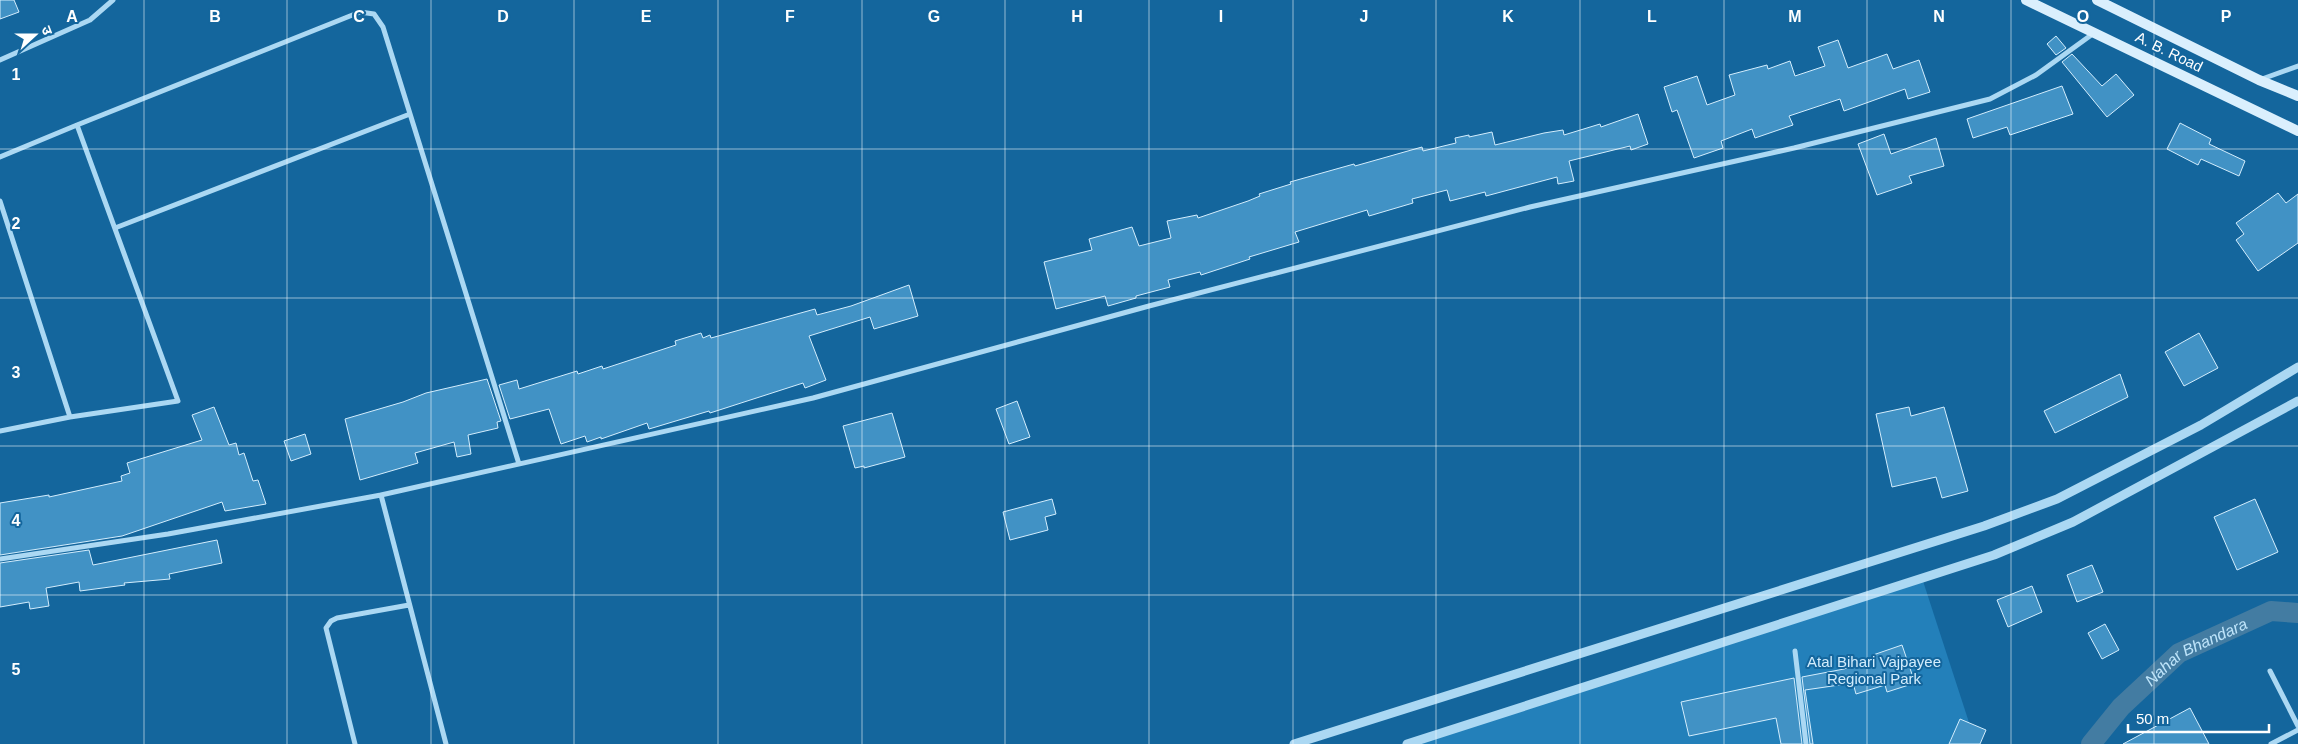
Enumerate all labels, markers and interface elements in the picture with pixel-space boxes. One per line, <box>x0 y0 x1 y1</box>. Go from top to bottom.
text: A <box>66 8 78 25</box>
text: B <box>209 8 221 25</box>
text: C <box>353 8 365 25</box>
text: D <box>497 8 509 25</box>
text: E <box>641 8 652 25</box>
text: F <box>785 8 795 25</box>
text: G <box>928 8 940 25</box>
text: H <box>1071 8 1083 25</box>
text: I <box>1219 8 1223 25</box>
text: J <box>1360 8 1368 25</box>
text: K <box>1502 8 1514 25</box>
text: L <box>1647 8 1657 25</box>
text: M <box>1788 8 1802 25</box>
text: N <box>1933 8 1945 25</box>
text: O <box>2077 8 2089 25</box>
text: P <box>2221 8 2232 25</box>
north arrow <box>10 10 60 60</box>
text: उ <box>38 24 56 38</box>
street label: A. B. Road <box>2133 28 2206 75</box>
text: 1 <box>12 66 21 83</box>
text: 2 <box>12 215 21 232</box>
text: 3 <box>12 364 21 381</box>
text: 4 <box>12 512 21 529</box>
water label: Nahar Bhandara <box>2142 615 2250 689</box>
park label: Atal Bihari Vajpayee Regional Park <box>1807 653 1941 687</box>
text: 5 <box>12 661 21 678</box>
scale bar <box>2128 702 2269 734</box>
text: 50 m <box>2136 710 2169 727</box>

